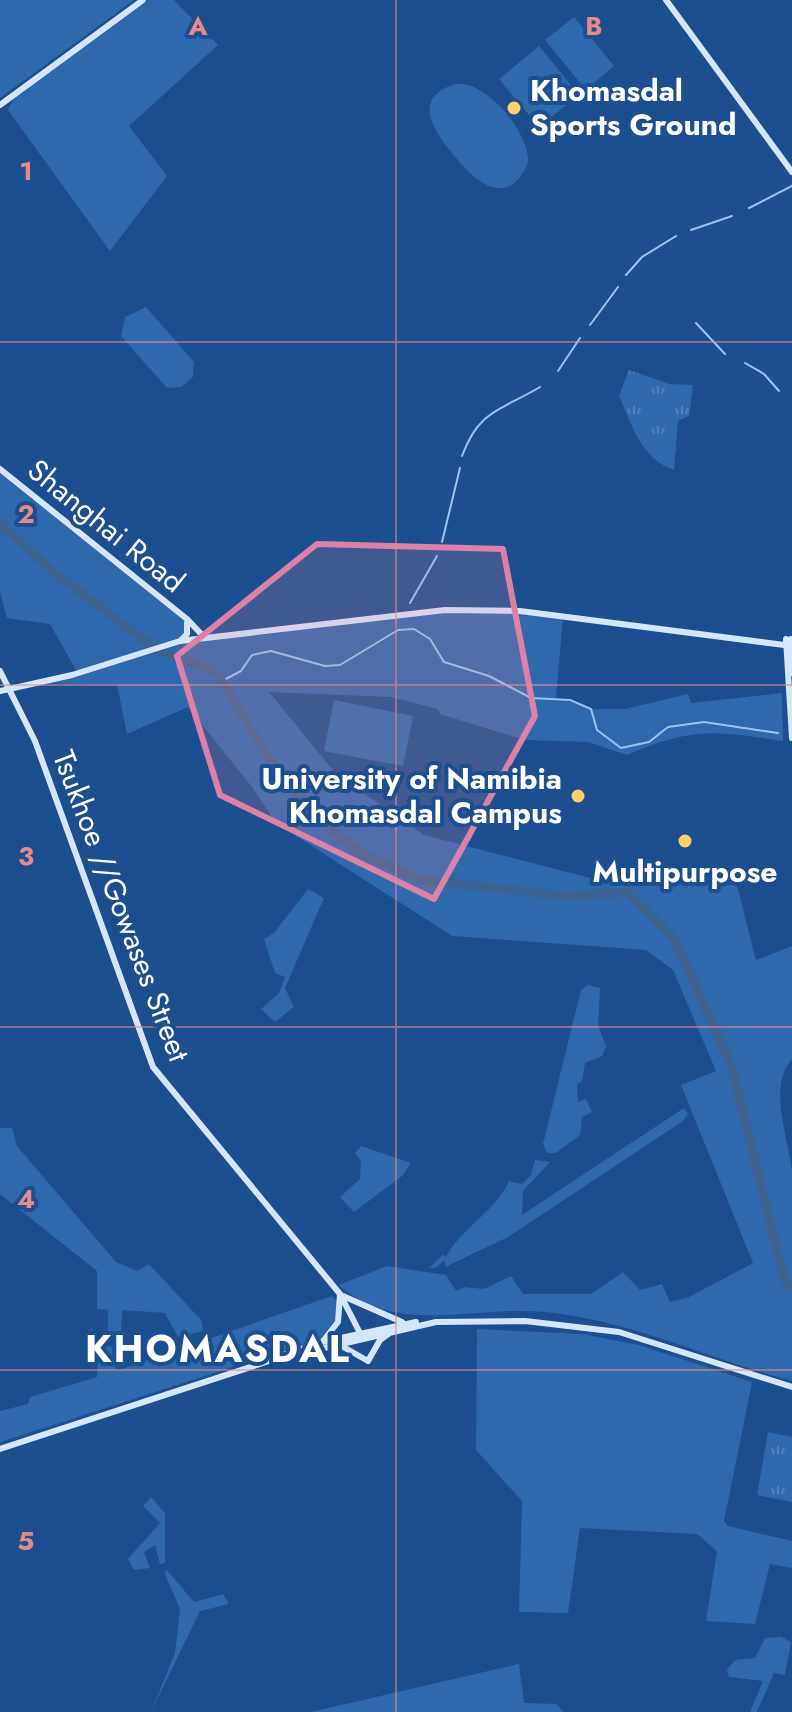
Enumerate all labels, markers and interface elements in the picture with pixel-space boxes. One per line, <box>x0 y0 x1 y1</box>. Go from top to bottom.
text: A <box>187 7 208 45</box>
text: B <box>585 7 603 45</box>
place label: Khomasdal Sports Ground <box>530 69 737 146</box>
marker: Khomasdal Sports Ground <box>505 99 523 117</box>
text: 1 <box>19 152 33 190</box>
street label: Shanghai Road <box>19 449 194 602</box>
text: 2 <box>17 495 35 533</box>
street label: Tsukhoe //Gowases Street <box>42 744 201 1068</box>
place label: University of Namibia Khomasdal Campus <box>262 757 562 834</box>
marker: University of Namibia Khomasdal Campus <box>569 787 587 805</box>
marker: Multipurpose <box>676 832 694 850</box>
text: 3 <box>18 837 34 875</box>
place label: Multipurpose <box>592 850 778 893</box>
text: 4 <box>17 1180 35 1218</box>
district label: KHOMASDAL <box>85 1321 351 1376</box>
text: 5 <box>18 1522 34 1560</box>

